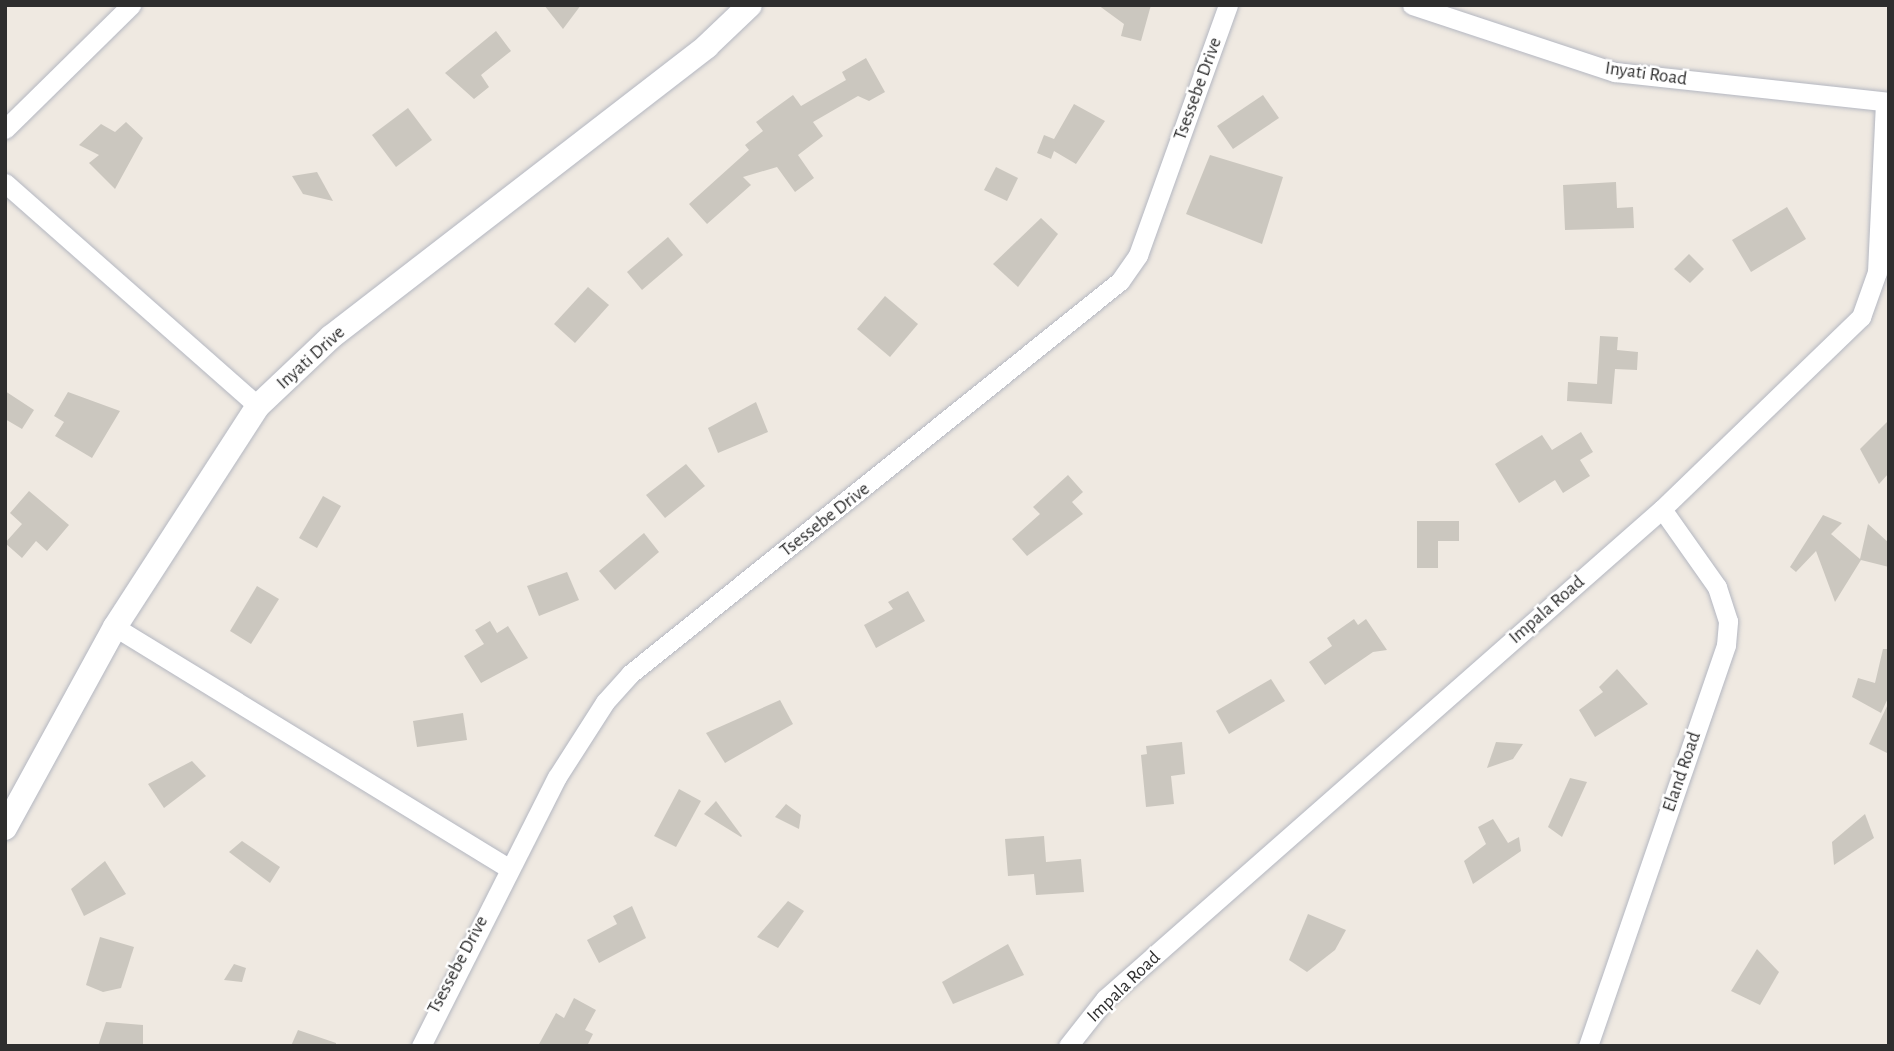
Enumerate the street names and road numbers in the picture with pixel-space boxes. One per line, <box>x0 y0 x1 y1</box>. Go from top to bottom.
street label: Tsessebe Drive <box>1169 34 1227 144</box>
street label: Inyati Road <box>1604 57 1688 91</box>
street label: Inyati Drive <box>272 321 350 395</box>
street label: Tsessebe Drive <box>775 478 875 562</box>
street label: Impala Road <box>1504 571 1590 649</box>
street label: Eland Road <box>1658 729 1706 815</box>
street label: Tsessebe Drive <box>423 912 493 1018</box>
street label: Impala Road <box>1083 947 1165 1027</box>

